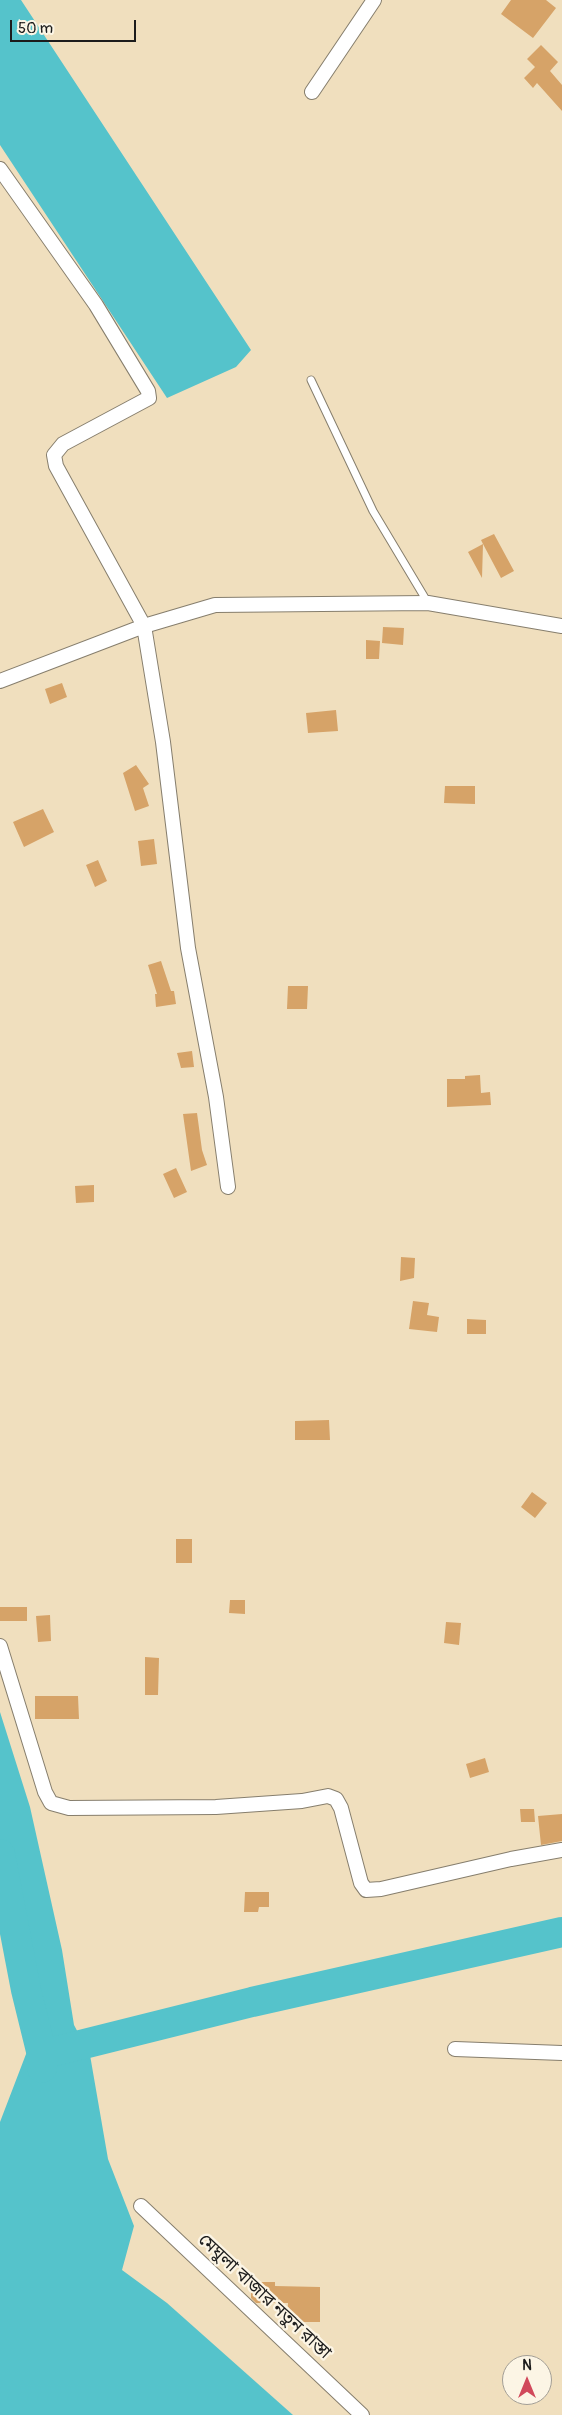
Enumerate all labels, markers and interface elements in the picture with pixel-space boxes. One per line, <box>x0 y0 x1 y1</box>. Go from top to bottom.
scale bar <box>12 10 139 42</box>
text: 50 m <box>18 19 53 38</box>
street label: মেঘুলা বাজার নতুন রাস্তা <box>193 2230 335 2364</box>
north arrow <box>502 2355 552 2405</box>
text: N <box>522 2357 532 2374</box>

